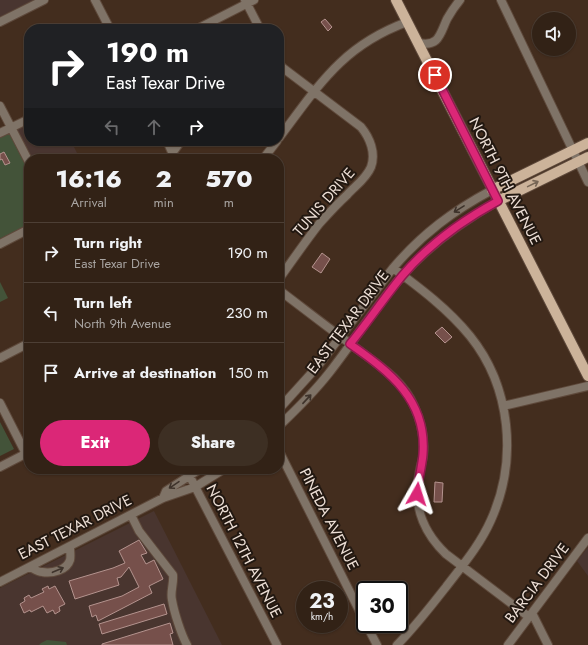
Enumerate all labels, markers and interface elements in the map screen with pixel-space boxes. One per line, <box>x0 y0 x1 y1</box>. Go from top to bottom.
map controls <box>532 12 576 56</box>
button: sound <box>532 12 576 56</box>
text: 190 m <box>106 32 189 73</box>
icon: right <box>40 40 92 92</box>
pin <box>418 58 452 92</box>
icon: arrive <box>424 64 446 86</box>
text: East Texar Drive <box>106 70 225 96</box>
street label: NORTH 9TH AVENUE <box>463 114 547 248</box>
icon: left <box>101 116 123 138</box>
icon: ahead <box>143 116 165 138</box>
icon: right <box>185 116 207 138</box>
text: 16:16 <box>55 161 122 196</box>
text: 2 <box>155 161 172 196</box>
text: 570 <box>205 161 253 196</box>
street label: TUNIS DRIVE <box>288 163 360 241</box>
one-way arrow <box>527 180 539 187</box>
text: Arrival <box>71 193 107 212</box>
text: min <box>153 193 174 212</box>
text: m <box>224 193 234 212</box>
one-way arrow <box>454 205 465 213</box>
text: Turn right <box>74 232 142 254</box>
icon: right <box>40 242 62 264</box>
text: 190 m <box>227 242 268 264</box>
text: East Texar Drive <box>74 254 160 273</box>
street label: EAST TEXAR DRIVE <box>302 266 394 378</box>
text: Turn left <box>74 292 132 314</box>
icon: left <box>40 302 62 324</box>
text: 230 m <box>226 302 268 324</box>
text: North 9th Avenue <box>74 314 171 333</box>
icon: arrive <box>40 362 62 384</box>
text: Arrive at destination <box>74 362 216 384</box>
text: 150 m <box>228 362 269 384</box>
one-way arrow <box>302 394 311 404</box>
button: Exit <box>40 420 150 466</box>
button: Share <box>158 420 268 466</box>
street label: PINEDA AVENUE <box>294 464 364 574</box>
position arrow <box>396 473 438 515</box>
street label: NORTH 12TH AVENUE <box>201 480 287 622</box>
one-way arrow <box>169 481 180 489</box>
street label: EAST TEXAR DRIVE <box>14 489 136 565</box>
street label: BARCIA DRIVE <box>500 538 574 628</box>
one-way arrow <box>51 566 63 573</box>
speed limit sign: 30 <box>356 581 408 633</box>
text: 23 <box>309 587 335 616</box>
text: km/h <box>311 609 333 624</box>

